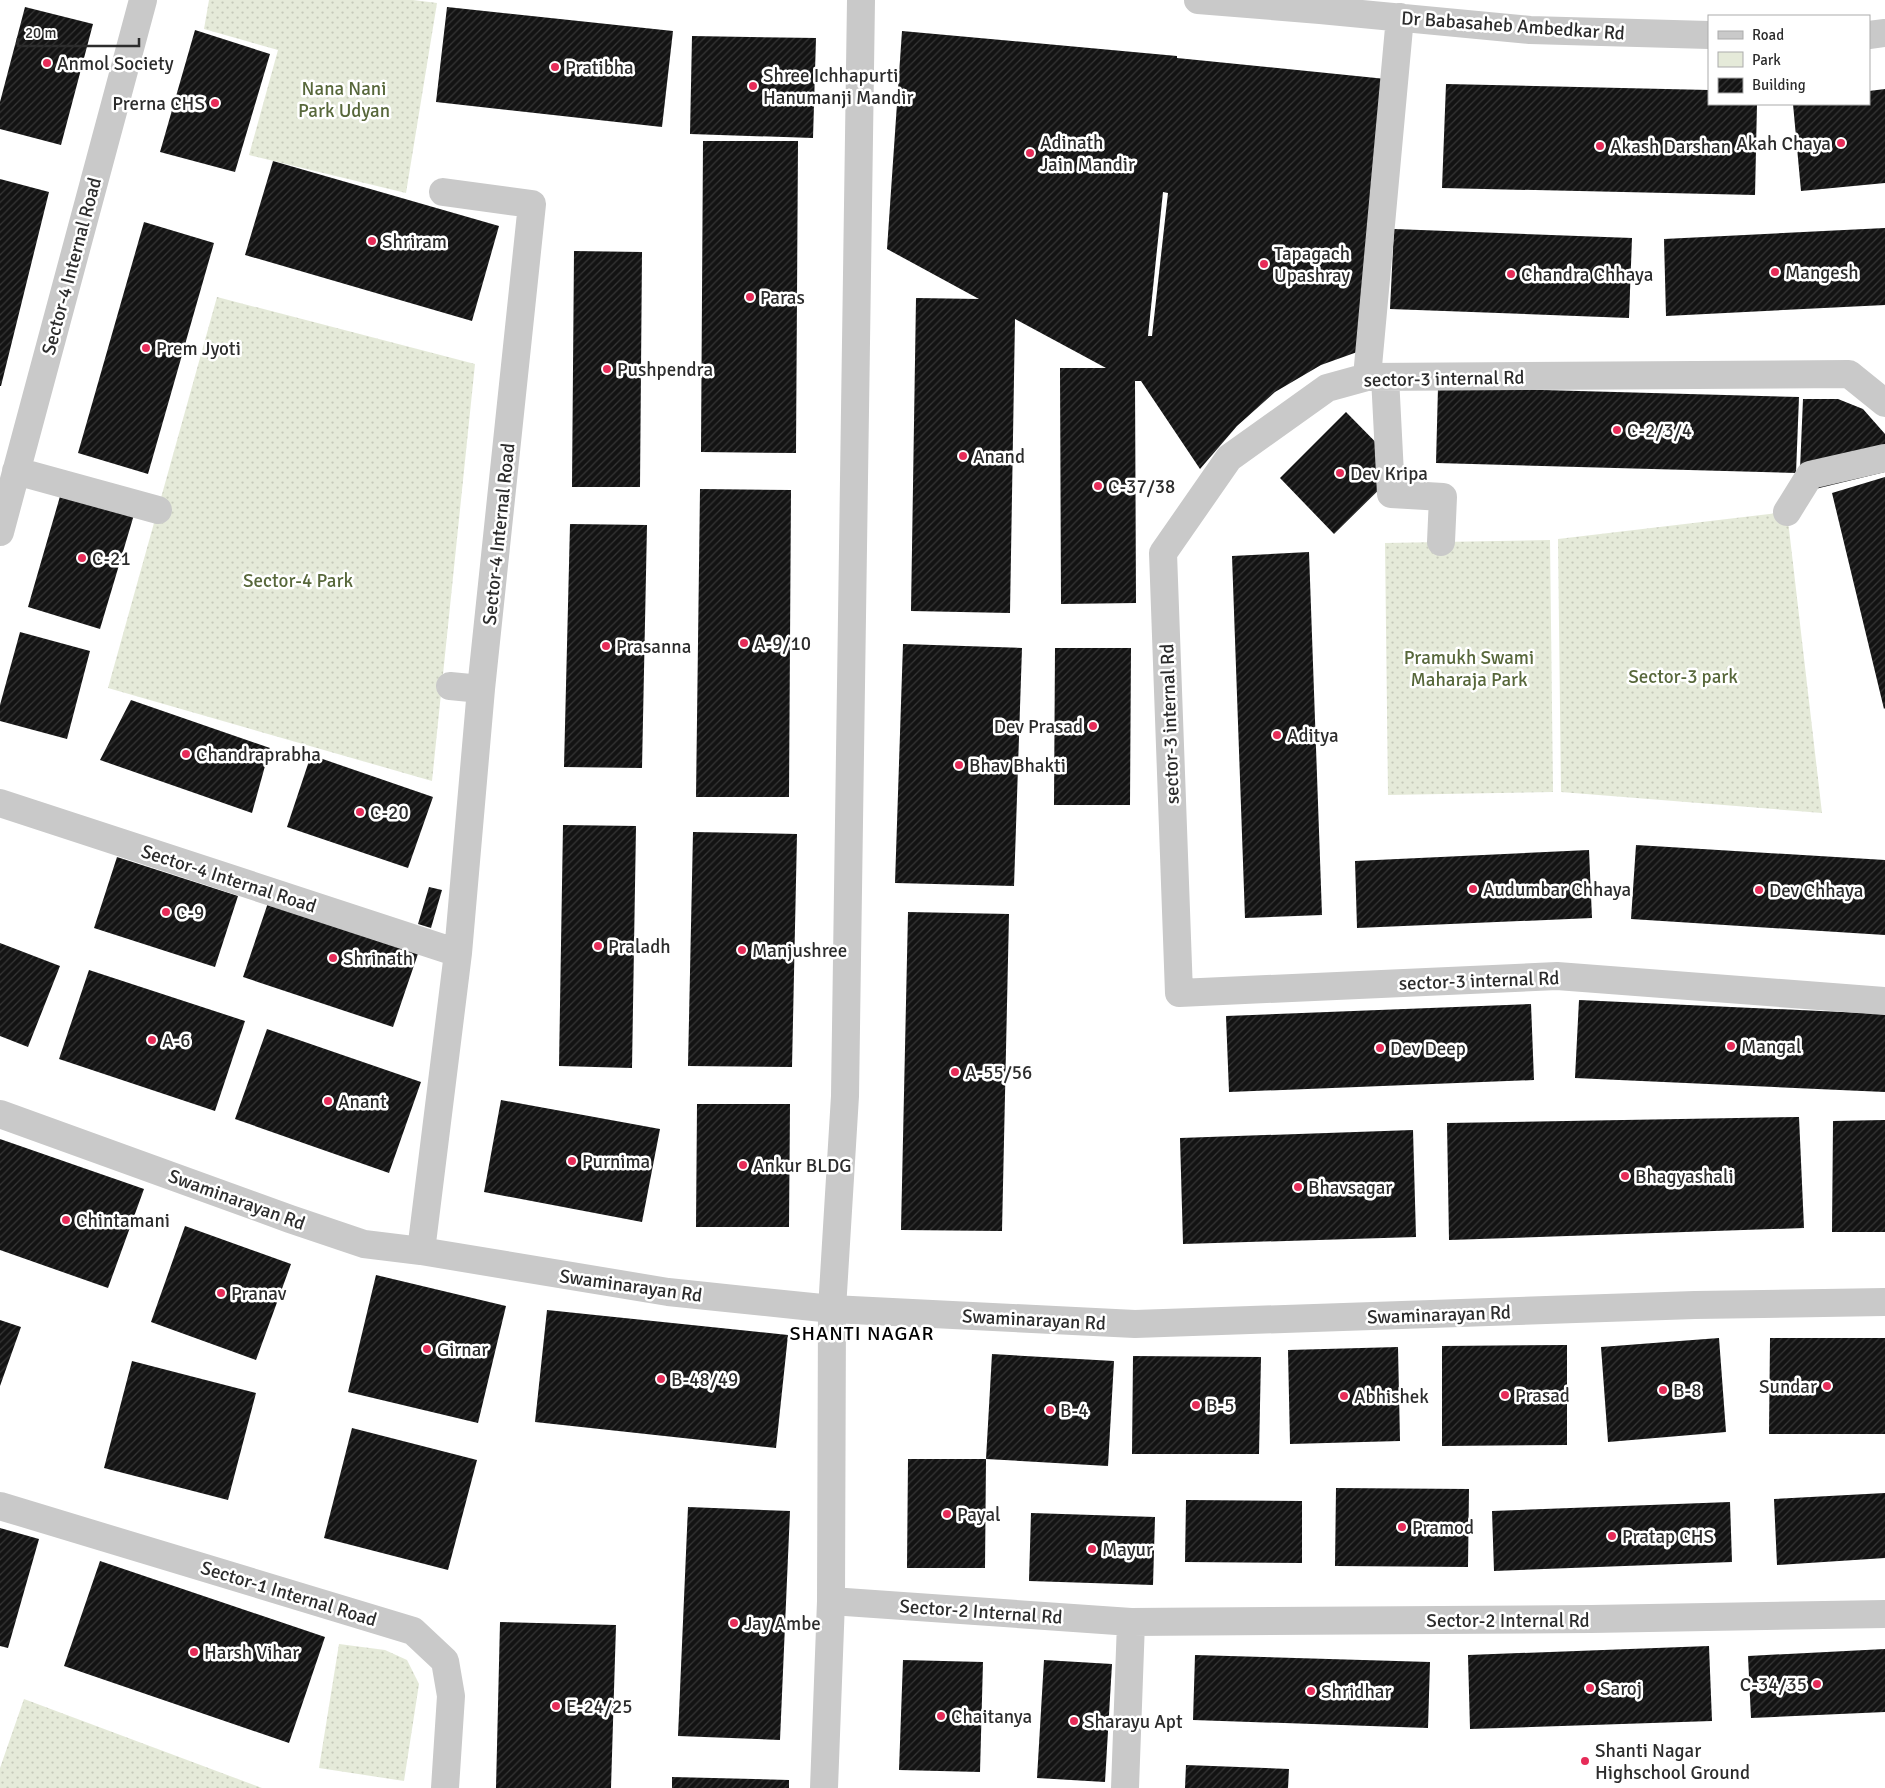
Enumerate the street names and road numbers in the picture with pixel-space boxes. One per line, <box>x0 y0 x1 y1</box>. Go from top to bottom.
street label: Dr Babasaheb Ambedkar Rd <box>1400 6 1626 46</box>
street label: Sector-4 Internal Road <box>37 175 107 358</box>
street label: sector-3 internal Rd <box>1363 366 1525 392</box>
street label: Sector-4 Internal Road <box>478 442 520 626</box>
street label: sector-3 internal Rd <box>1155 643 1185 805</box>
street label: Sector-4 Internal Road <box>138 839 319 919</box>
street label: sector-3 internal Rd <box>1398 966 1560 996</box>
street label: Swaminarayan Rd <box>165 1164 308 1236</box>
street label: Swaminarayan Rd <box>558 1264 704 1308</box>
street label: Swaminarayan Rd <box>1367 1300 1511 1330</box>
street label: Swaminarayan Rd <box>961 1304 1106 1336</box>
street label: Sector-1 Internal Road <box>198 1556 380 1632</box>
street label: Sector-2 Internal Rd <box>899 1594 1063 1630</box>
street label: Sector-2 Internal Rd <box>1426 1609 1590 1633</box>

